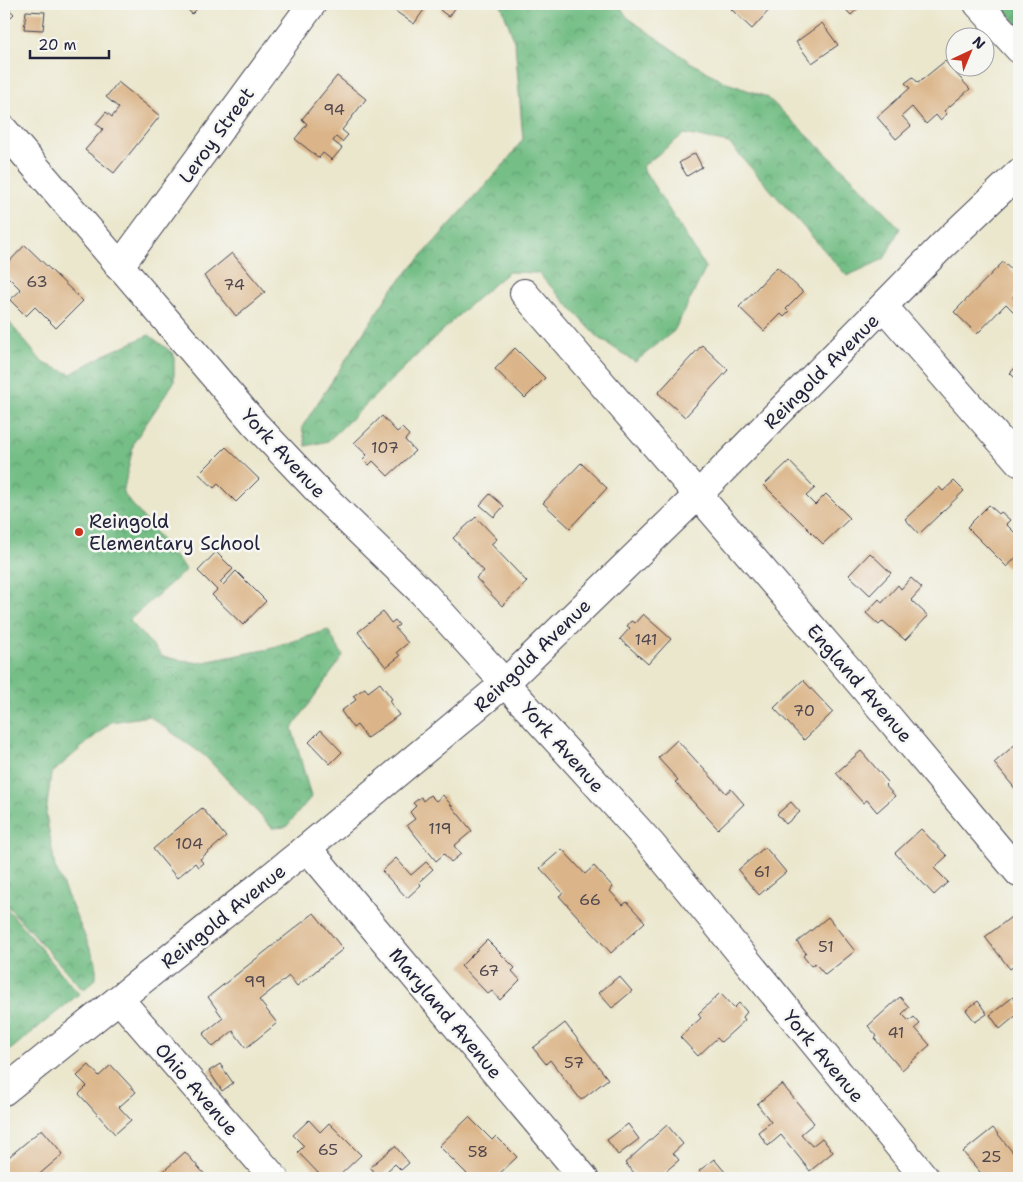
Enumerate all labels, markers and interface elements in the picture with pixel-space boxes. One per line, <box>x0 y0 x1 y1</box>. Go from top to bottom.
scale bar <box>30 28 109 60</box>
north arrow <box>946 28 996 78</box>
text: N <box>969 32 989 53</box>
text: 20 m <box>38 35 77 55</box>
street label: Leroy Street <box>173 82 260 188</box>
house number: 94 <box>323 99 345 120</box>
house number: 63 <box>26 271 48 292</box>
house number: 74 <box>223 274 245 295</box>
street label: Reingold Avenue <box>758 308 885 435</box>
street label: York Avenue <box>236 403 332 503</box>
house number: 107 <box>371 437 399 458</box>
place label: Reingold Elementary School <box>89 509 260 556</box>
marker: Reingold Elementary School <box>73 526 85 538</box>
street label: Reingold Avenue <box>468 593 596 718</box>
street label: England Avenue <box>801 619 918 748</box>
house number: 141 <box>634 629 658 650</box>
street label: York Avenue <box>515 697 610 798</box>
house number: 70 <box>793 700 815 721</box>
house number: 119 <box>428 818 452 839</box>
house number: 104 <box>175 833 203 854</box>
street label: Reingold Avenue <box>156 858 291 974</box>
house number: 61 <box>754 861 770 882</box>
house number: 66 <box>579 889 601 910</box>
house number: 51 <box>818 936 834 957</box>
street label: Maryland Avenue <box>383 943 508 1084</box>
house number: 67 <box>479 960 499 981</box>
house number: 99 <box>244 971 266 992</box>
street label: York Avenue <box>778 1005 870 1108</box>
house number: 41 <box>887 1022 905 1043</box>
street label: Ohio Avenue <box>149 1038 244 1141</box>
house number: 57 <box>564 1052 584 1073</box>
house number: 65 <box>318 1139 338 1160</box>
house number: 58 <box>468 1141 488 1162</box>
house number: 25 <box>981 1146 1001 1167</box>

